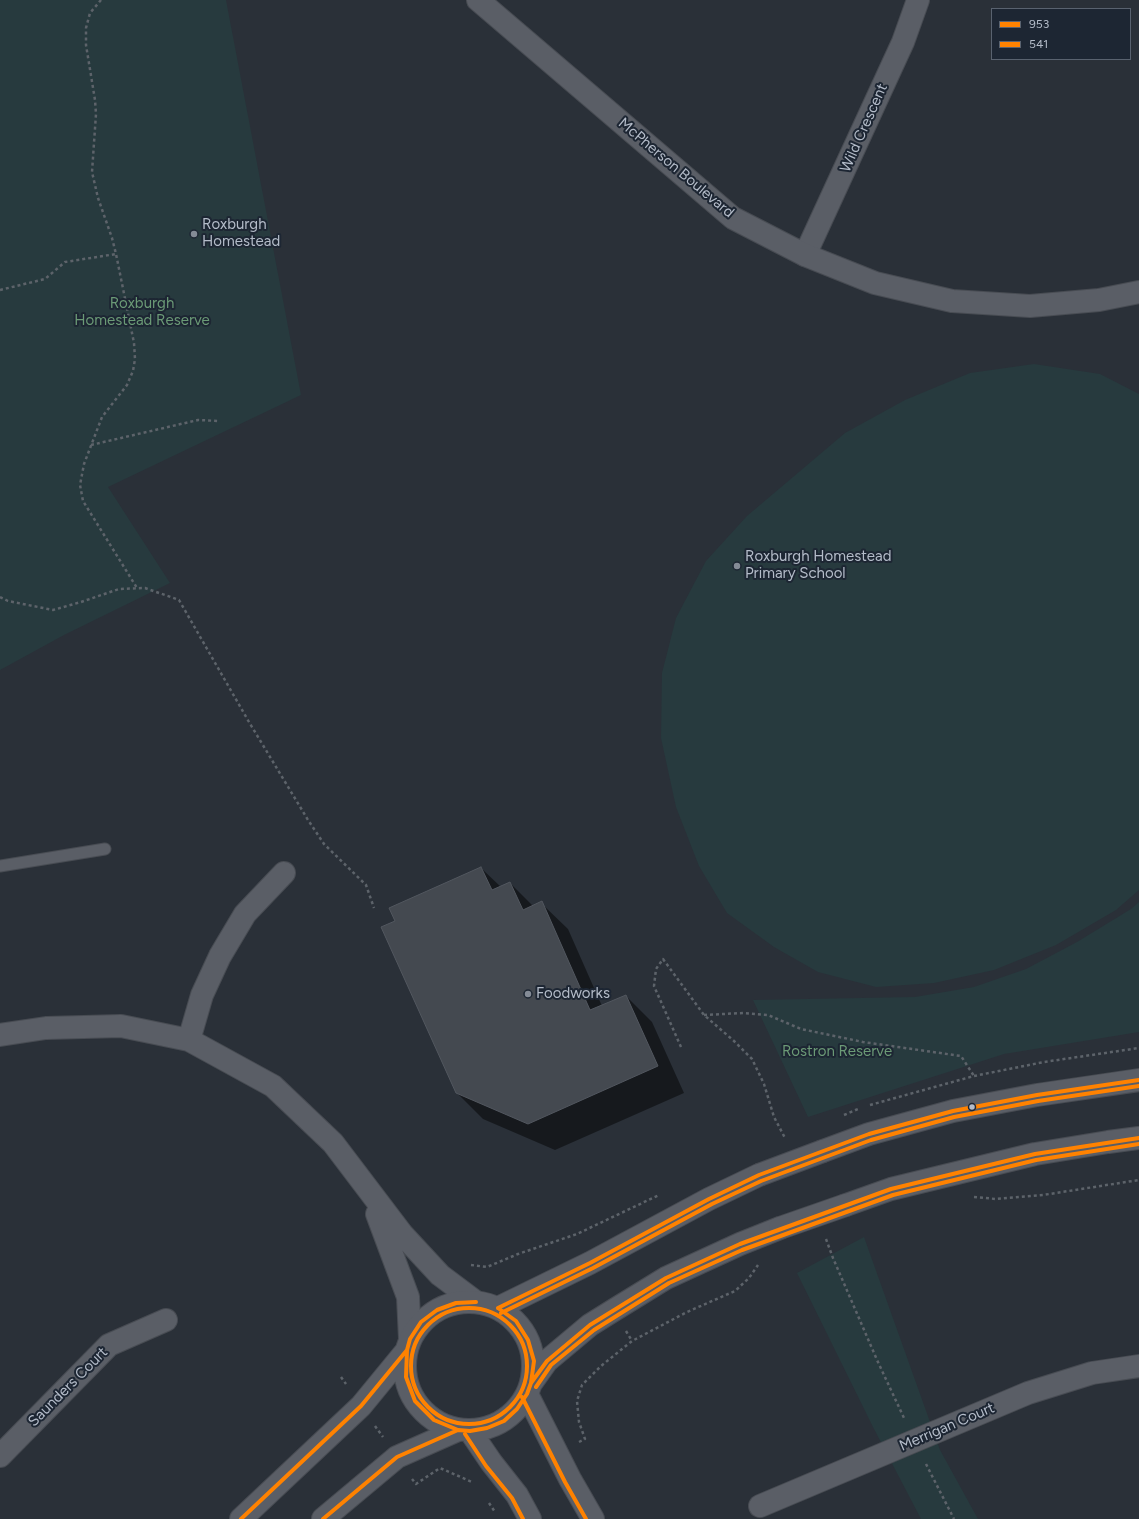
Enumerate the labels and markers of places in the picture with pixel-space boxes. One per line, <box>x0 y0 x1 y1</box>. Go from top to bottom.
place label: Roxburgh Homestead <box>202 216 280 251</box>
marker: Roxburgh Homestead <box>189 229 199 239</box>
place label: Roxburgh Homestead Primary School <box>745 548 891 583</box>
marker: Roxburgh Homestead Primary School <box>732 561 742 571</box>
place label: Foodworks <box>536 985 610 1003</box>
marker: Foodworks <box>523 989 533 999</box>
unlabelled marker <box>967 1102 977 1112</box>

